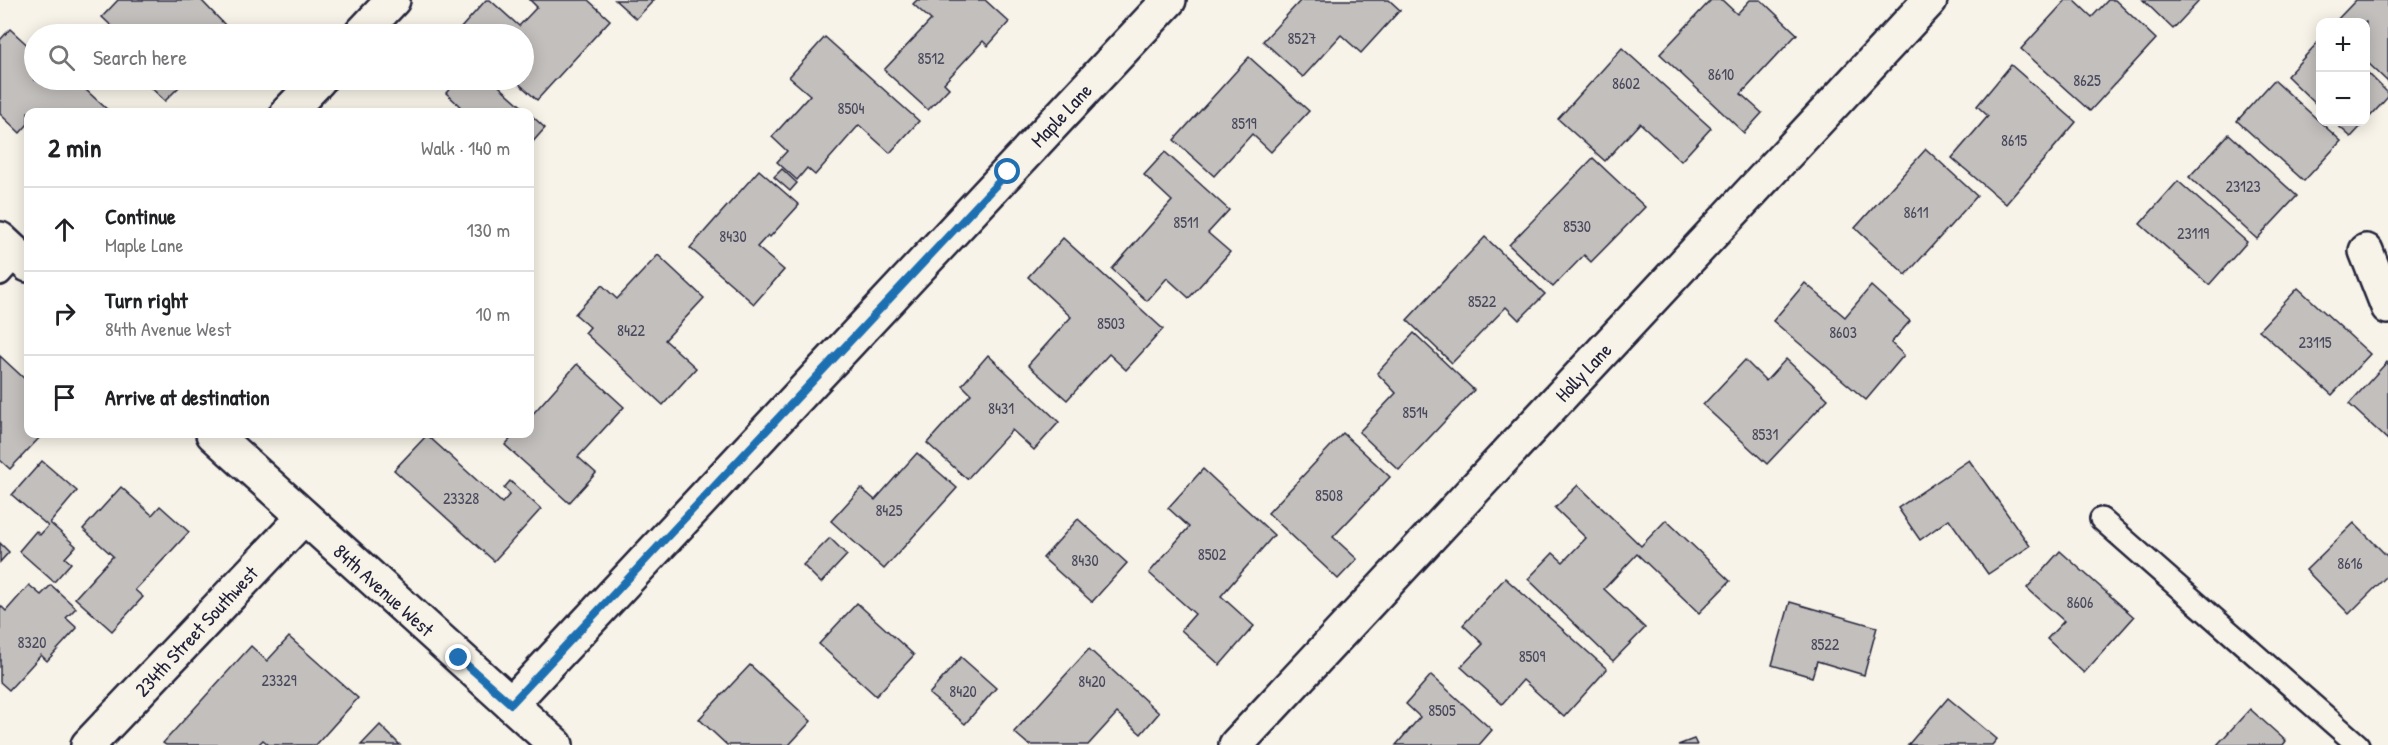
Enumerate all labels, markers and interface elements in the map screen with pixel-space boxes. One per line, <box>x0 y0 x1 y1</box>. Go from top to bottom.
map controls <box>2316 18 2370 126</box>
button: + <box>2316 18 2370 72</box>
search box <box>24 24 534 90</box>
house number: 8527 <box>1287 27 1317 49</box>
icon: search <box>45 41 78 74</box>
text: Search here <box>93 42 187 72</box>
house number: 8512 <box>918 47 945 69</box>
house number: 8610 <box>1708 63 1734 85</box>
house number: 8625 <box>2073 69 2101 91</box>
house number: 8602 <box>1612 72 1640 94</box>
button: − <box>2316 72 2370 126</box>
street label: Maple Lane <box>1024 77 1098 153</box>
house number: 8504 <box>838 97 864 119</box>
house number: 8519 <box>1231 112 1257 134</box>
house number: 8615 <box>2001 129 2027 151</box>
text: 2 min <box>48 130 101 165</box>
text: Walk · 140 m <box>421 134 510 161</box>
route start <box>994 158 1020 184</box>
house number: 23123 <box>2225 175 2261 197</box>
text: Continue <box>105 201 176 231</box>
house number: 8611 <box>1904 201 1929 223</box>
house number: 8511 <box>1173 211 1199 233</box>
icon: ahead <box>48 213 81 246</box>
house number: 8530 <box>1563 215 1591 237</box>
text: 130 m <box>467 216 510 243</box>
house number: 23119 <box>2177 222 2209 244</box>
house number: 8430 <box>719 225 747 247</box>
text: Maple Lane <box>105 231 183 258</box>
text: Turn right <box>105 285 188 315</box>
house number: 8522 <box>1468 290 1497 312</box>
icon: right <box>48 297 81 330</box>
text: 10 m <box>476 300 510 327</box>
house number: 8503 <box>1097 312 1125 334</box>
text: 84th Avenue West <box>105 315 231 342</box>
house number: 8422 <box>617 319 645 341</box>
house number: 8603 <box>1829 321 1857 343</box>
house number: 23115 <box>2298 331 2332 353</box>
street label: Holly Lane <box>1549 337 1617 407</box>
icon: arrive <box>48 381 81 414</box>
text: Arrive at destination <box>105 382 270 412</box>
house number: 8431 <box>988 397 1014 419</box>
house number: 8514 <box>1402 401 1428 423</box>
house number: 8531 <box>1752 423 1779 445</box>
house number: 8508 <box>1315 484 1343 506</box>
house number: 23328 <box>443 487 479 509</box>
house number: 8425 <box>875 499 903 521</box>
street label: 84th Avenue West <box>328 538 441 643</box>
house number: 8502 <box>1198 543 1227 565</box>
house number: 8430 <box>1071 549 1099 571</box>
house number: 8616 <box>2337 552 2363 574</box>
street label: 234th Street Southwest <box>128 559 264 702</box>
house number: 8606 <box>2067 591 2093 613</box>
house number: 8320 <box>18 631 46 653</box>
house number: 8522 <box>1811 633 1840 655</box>
route end <box>445 644 471 670</box>
house number: 8509 <box>1519 645 1545 667</box>
house number: 23329 <box>261 669 297 691</box>
house number: 8420 <box>1078 670 1106 692</box>
house number: 8420 <box>949 680 977 702</box>
house number: 8505 <box>1428 699 1456 721</box>

